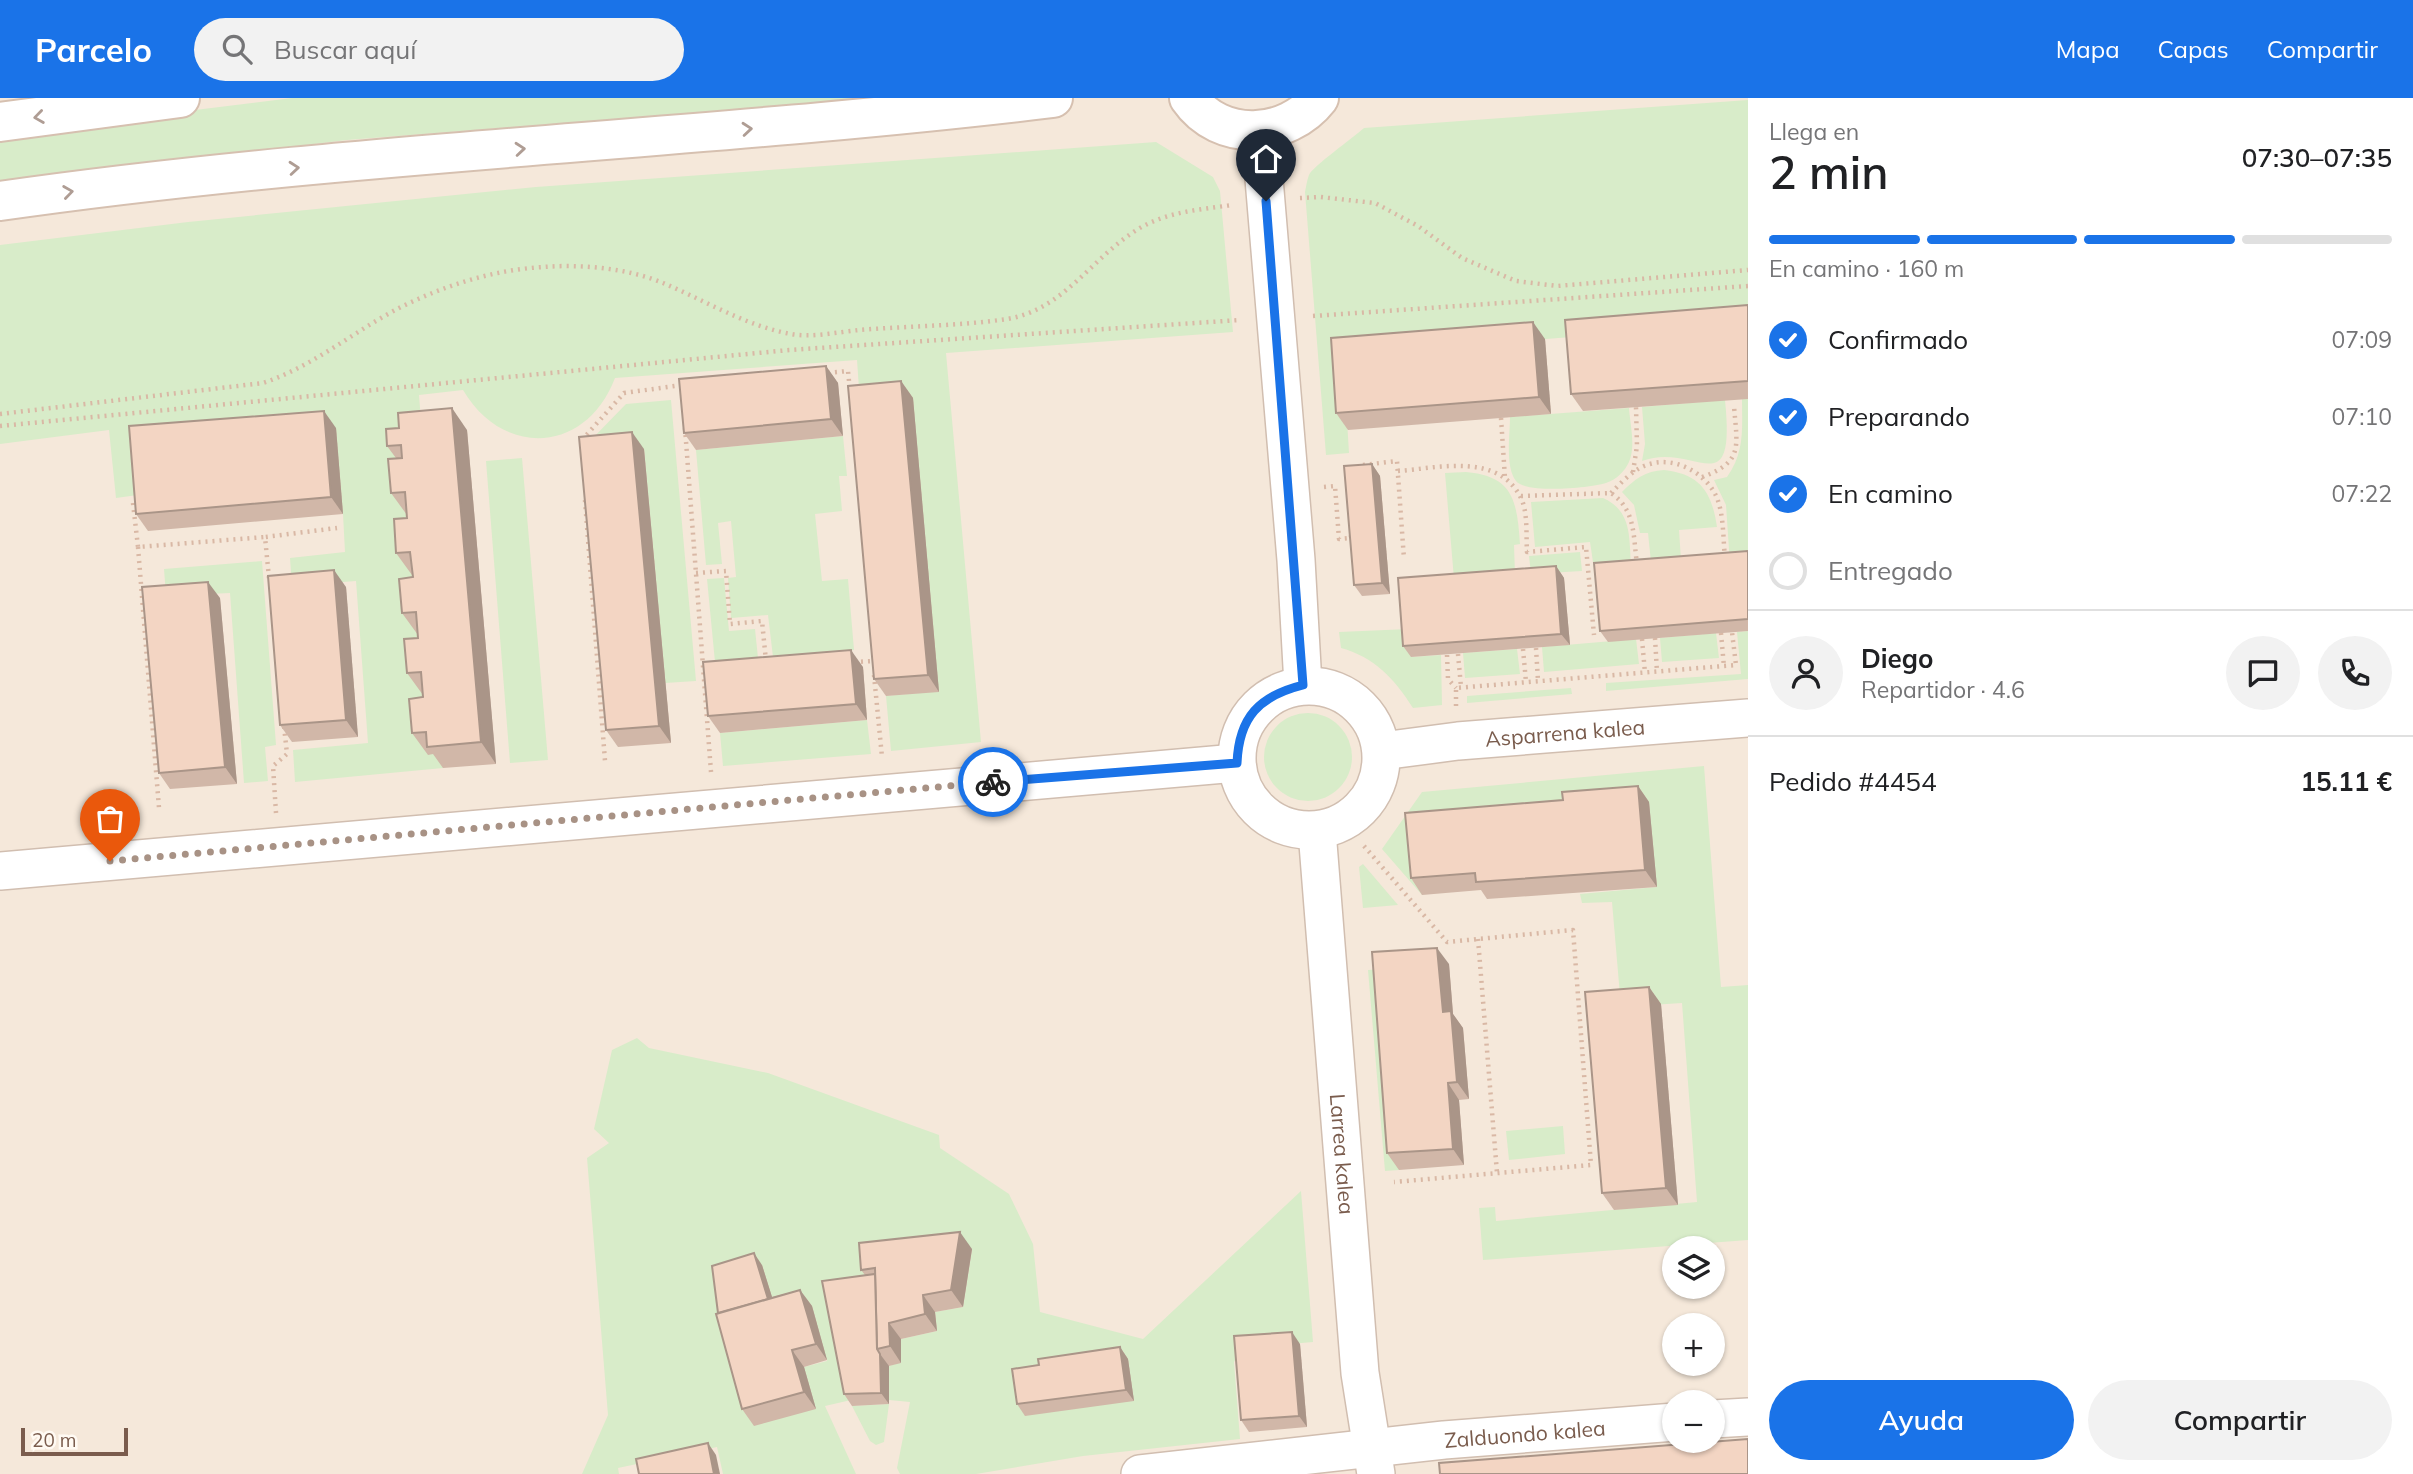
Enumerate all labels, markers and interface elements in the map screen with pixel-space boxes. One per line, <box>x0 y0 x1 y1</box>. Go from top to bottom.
search box <box>194 18 684 81</box>
text: Parcelo <box>35 29 152 70</box>
icon: search <box>218 30 256 68</box>
text: Buscar aquí <box>274 33 416 66</box>
text: Mapa <box>2056 34 2120 64</box>
text: Capas <box>2158 34 2229 64</box>
text: Compartir <box>2267 34 2378 64</box>
one-way arrow <box>33 109 45 124</box>
text: Llega en <box>1769 117 1859 146</box>
one-way arrow <box>742 122 753 137</box>
pin <box>1236 129 1296 201</box>
icon: home <box>1247 140 1285 178</box>
one-way arrow <box>515 141 526 156</box>
text: 07:30–07:35 <box>2242 141 2392 174</box>
text: 2 min <box>1769 143 1888 201</box>
one-way arrow <box>289 161 300 176</box>
one-way arrow <box>62 184 73 199</box>
text: En camino · 160 m <box>1769 254 1964 283</box>
icon: check <box>1769 321 1807 359</box>
text: Confirmado <box>1828 323 1968 356</box>
text: 07:09 <box>2332 325 2392 354</box>
icon: check <box>1769 398 1807 436</box>
text: Preparando <box>1828 400 1970 433</box>
text: 07:10 <box>2332 402 2392 431</box>
icon: check <box>1769 475 1807 513</box>
text: En camino <box>1828 477 1953 510</box>
text: 07:22 <box>2332 479 2392 508</box>
text: Entregado <box>1828 554 1953 587</box>
button: person <box>1769 636 1843 710</box>
button: chat <box>2226 636 2300 710</box>
button: phone <box>2318 636 2392 710</box>
text: Diego <box>1861 642 1933 675</box>
text: Repartidor · 4.6 <box>1861 675 2025 704</box>
street label: Asparrena kalea <box>1484 713 1646 752</box>
courier <box>958 747 1028 817</box>
icon: bike <box>974 763 1012 801</box>
text: Pedido #4454 <box>1769 765 1937 798</box>
text: 15.11 € <box>2300 765 2392 798</box>
pin <box>80 789 140 861</box>
icon: bag <box>91 800 129 838</box>
street label: Larrea kalea <box>1325 1093 1360 1215</box>
map controls <box>1662 1236 1725 1453</box>
button: layers <box>1662 1236 1725 1299</box>
button: + <box>1662 1313 1725 1376</box>
button: Ayuda <box>1769 1380 2074 1460</box>
button: Compartir <box>2088 1380 2392 1460</box>
button: − <box>1662 1390 1725 1453</box>
street label: Zalduondo kalea <box>1443 1414 1606 1453</box>
scale bar <box>21 1425 128 1457</box>
text: 20 m <box>32 1428 76 1452</box>

